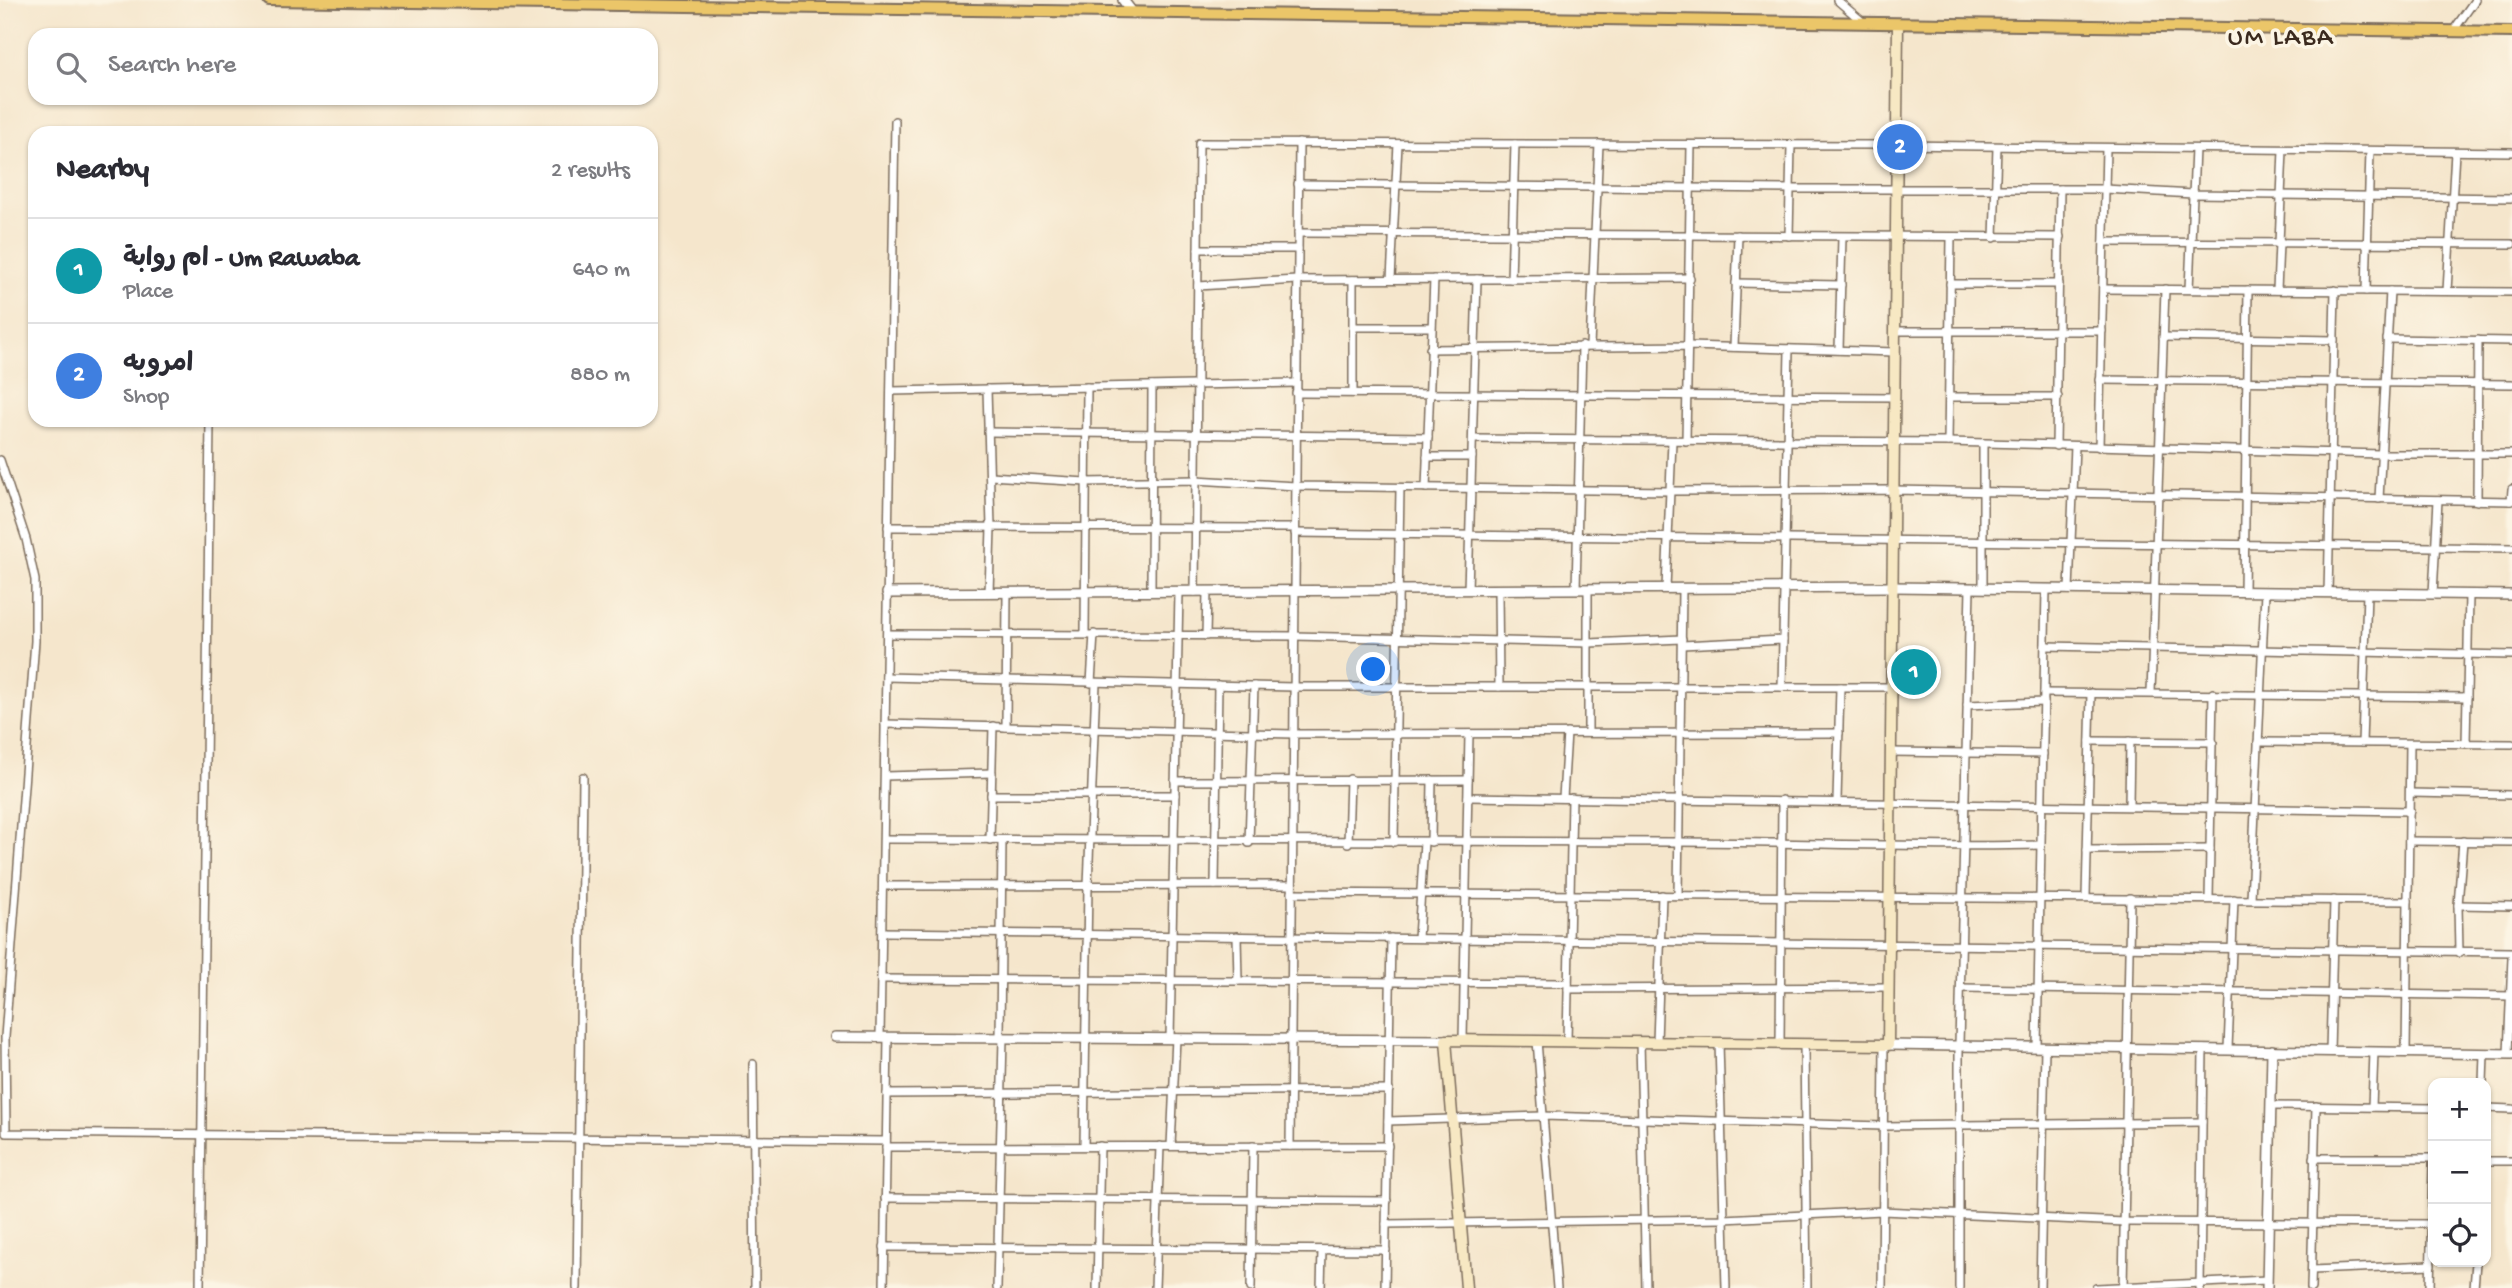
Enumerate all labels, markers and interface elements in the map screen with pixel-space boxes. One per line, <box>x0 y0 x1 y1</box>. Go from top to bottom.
district label: UM LABA <box>2228 24 2334 55</box>
search box <box>28 28 658 105</box>
icon: search <box>52 48 90 86</box>
text: Search here <box>108 51 236 82</box>
pin: 2 <box>1877 121 1923 173</box>
text: Nearby <box>56 154 149 189</box>
text: 2 results <box>551 158 630 185</box>
text: ام روابة - Um Rawaba <box>123 245 359 276</box>
text: 1 <box>74 257 84 284</box>
text: 640 m <box>573 257 630 284</box>
text: Place <box>123 279 173 306</box>
text: امروبه <box>123 350 193 381</box>
text: 2 <box>73 362 85 389</box>
text: 880 m <box>570 362 630 389</box>
text: Shop <box>123 384 169 411</box>
pin: 1 <box>1891 646 1937 698</box>
your location <box>1356 652 1390 686</box>
map controls <box>2428 1078 2491 1267</box>
button: + <box>2428 1078 2491 1141</box>
button: − <box>2428 1141 2491 1204</box>
button: locate <box>2428 1204 2491 1267</box>

